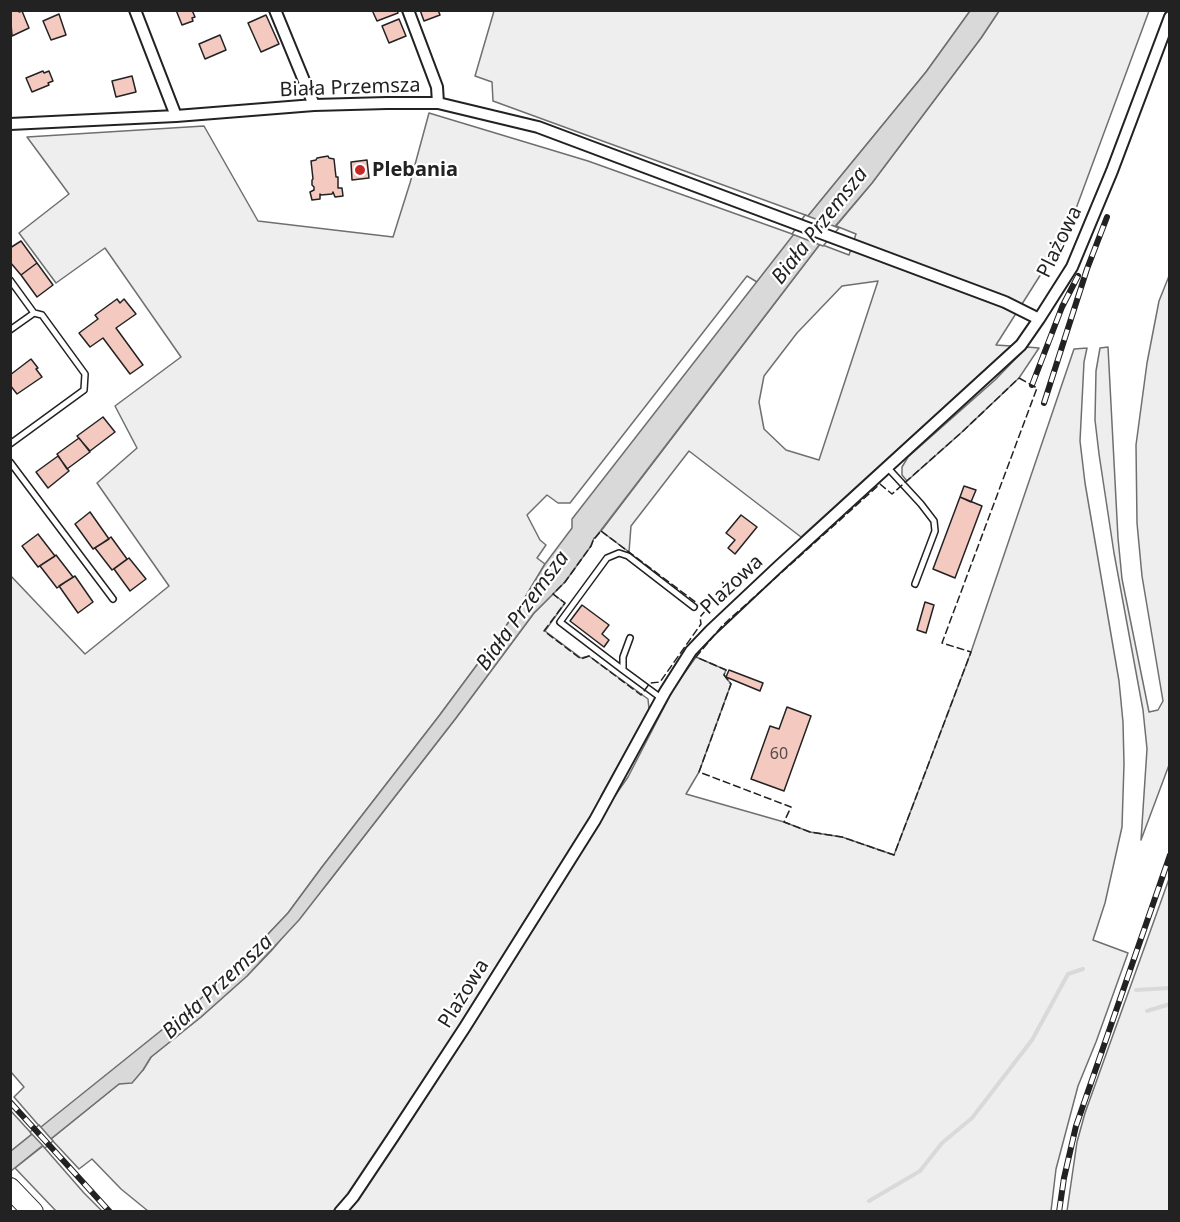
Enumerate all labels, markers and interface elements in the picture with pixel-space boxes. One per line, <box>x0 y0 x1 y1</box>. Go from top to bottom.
street label: Biała Przemsza <box>279 74 421 102</box>
place label: Plebania <box>372 158 458 182</box>
water label: Biała Przemsza <box>766 162 874 290</box>
marker: Plebania <box>353 163 367 177</box>
street label: Plażowa <box>1032 202 1088 282</box>
water label: Biała Przemsza <box>471 546 575 676</box>
street label: Plażowa <box>696 550 768 620</box>
house number: 60 <box>770 744 788 764</box>
water label: Biała Przemsza <box>158 930 278 1044</box>
street label: Plażowa <box>434 955 494 1033</box>

